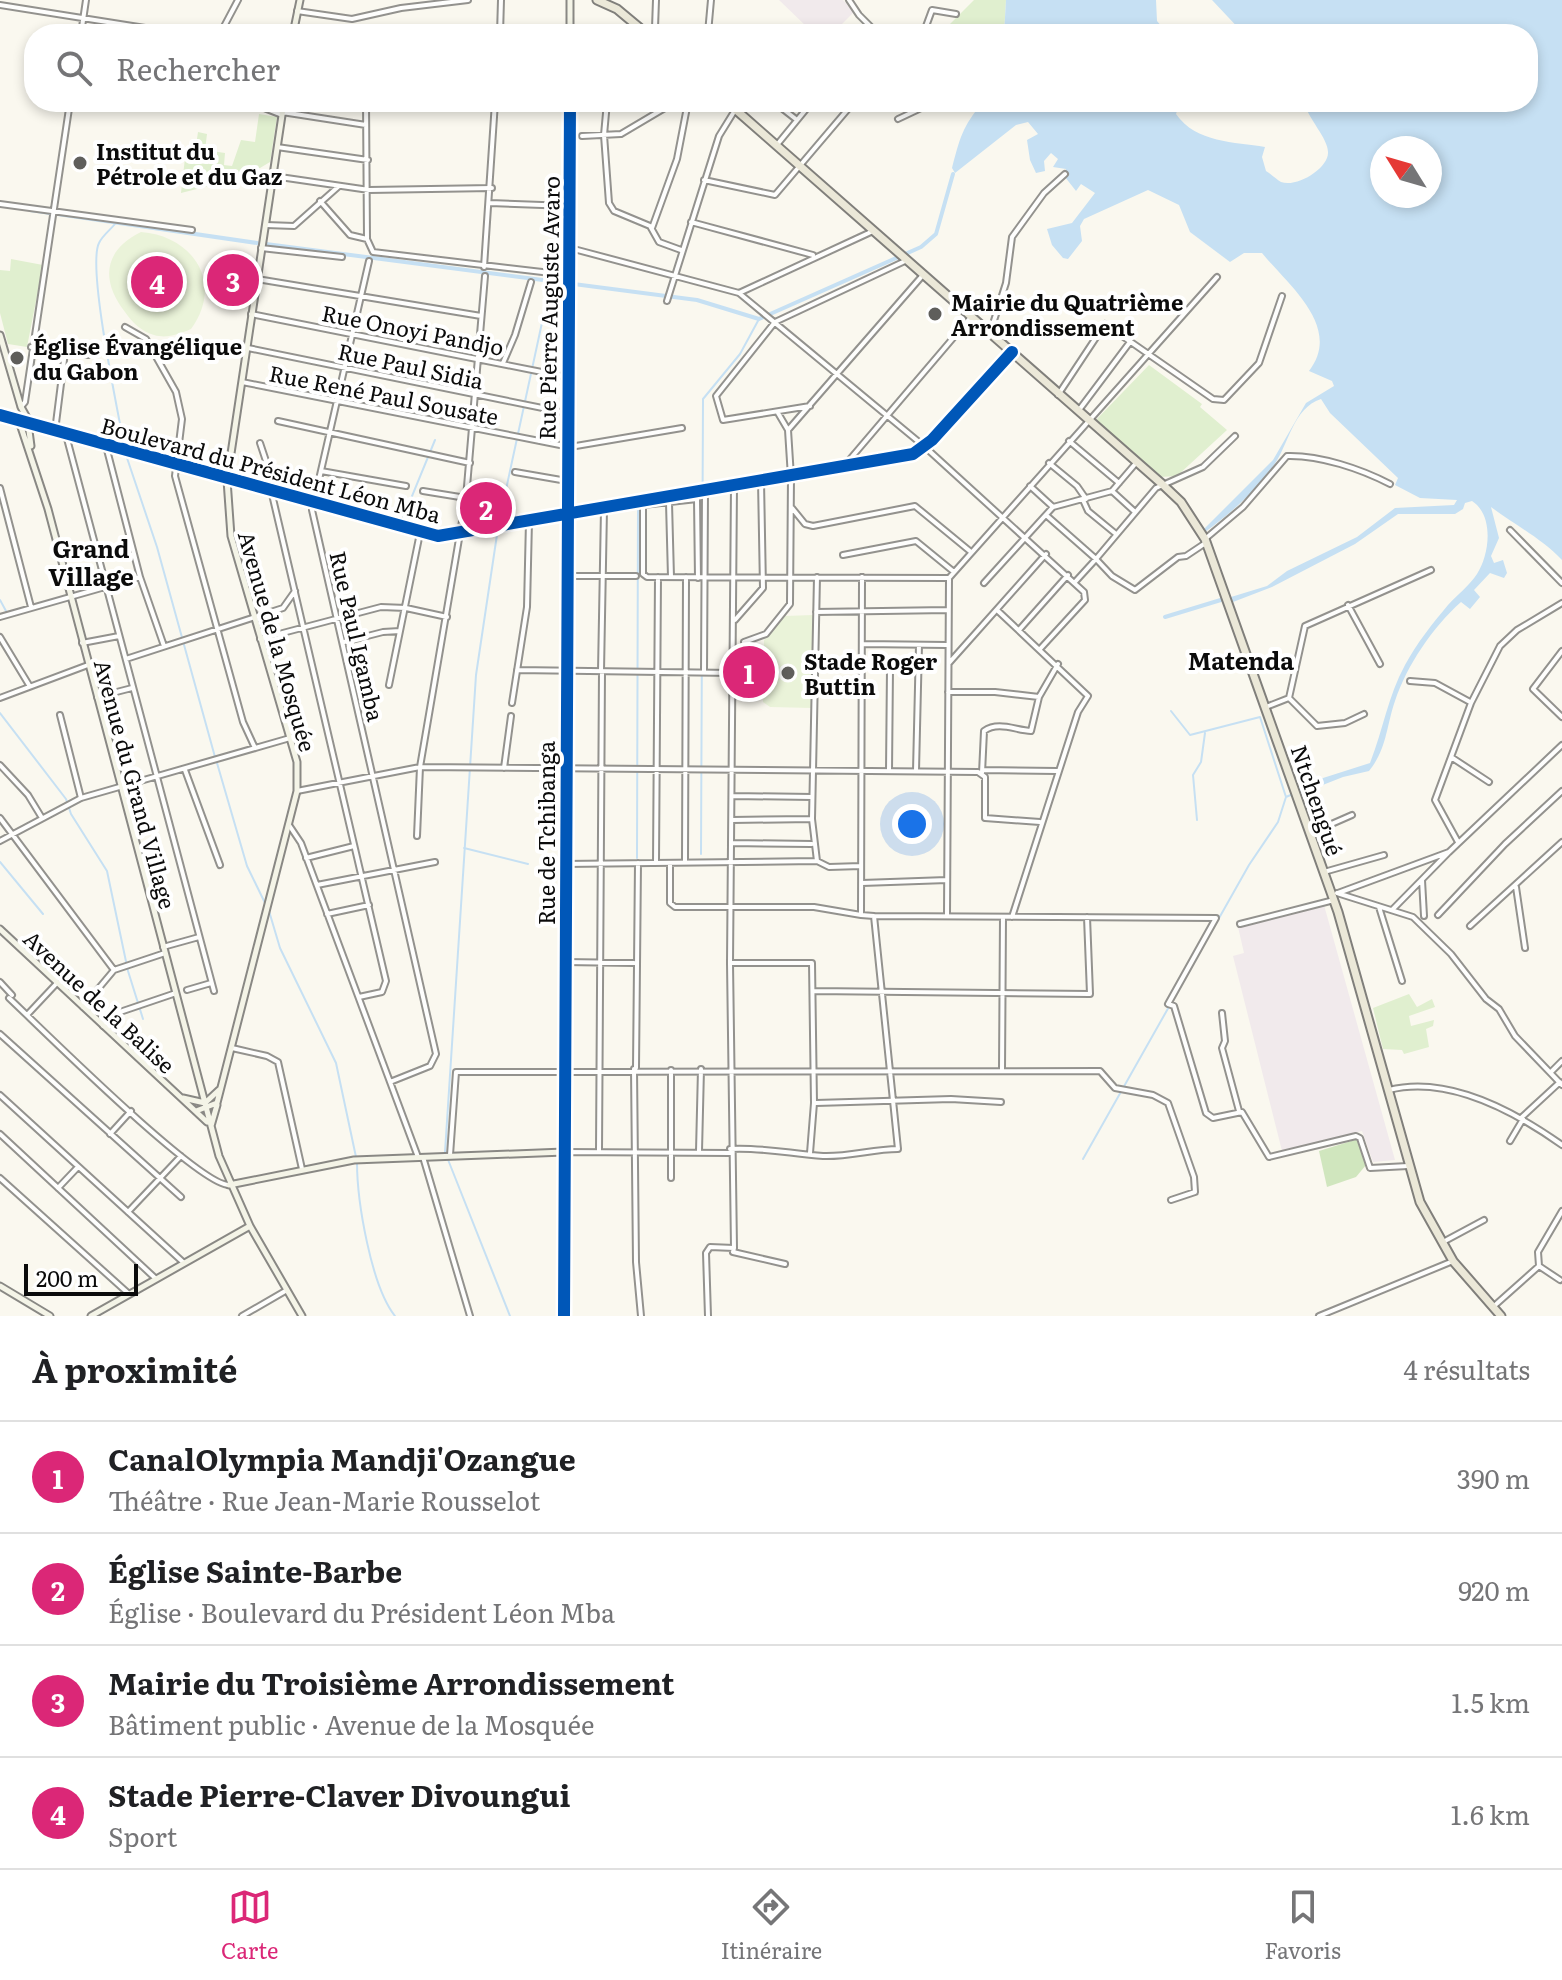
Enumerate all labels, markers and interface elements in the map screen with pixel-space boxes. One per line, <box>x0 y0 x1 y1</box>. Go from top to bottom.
search box <box>24 24 1538 112</box>
icon: search <box>52 46 96 90</box>
text: Rechercher <box>116 46 280 90</box>
place label: Institut du Pétrole et du Gaz <box>96 134 283 192</box>
north arrow <box>1370 136 1442 208</box>
marker: Institut du Pétrole et du Gaz <box>71 154 89 172</box>
street label: Rue Pierre Auguste Avaro <box>529 176 567 440</box>
pin: 3 <box>207 250 259 310</box>
pin: 4 <box>131 252 183 312</box>
place label: Mairie du Quatrième Arrondissement <box>951 285 1183 343</box>
street label: Rue Onoyi Pandjo <box>319 295 507 363</box>
marker: Mairie du Quatrième Arrondissement <box>926 305 944 323</box>
place label: Église Évangélique du Gabon <box>33 329 242 387</box>
street label: Rue Paul Sidia <box>335 333 487 397</box>
marker: Église Évangélique du Gabon <box>8 349 26 367</box>
street label: Rue René Paul Sousate <box>267 356 501 432</box>
street label: Boulevard du Président Léon Mba <box>97 408 445 530</box>
pin: 2 <box>460 478 512 538</box>
street label: Avenue de la Mosquée <box>231 527 325 755</box>
district label: Grand Village <box>48 530 134 593</box>
street label: Rue Paul Igamba <box>322 548 394 724</box>
pin: 1 <box>723 642 775 702</box>
district label: Matenda <box>1188 642 1294 677</box>
place label: Stade Roger Buttin <box>804 644 937 702</box>
street label: Avenue du Grand Village <box>87 656 185 912</box>
marker: Stade Roger Buttin <box>779 664 797 682</box>
street label: Ntchengué <box>1284 740 1352 860</box>
street label: Rue de Tchibanga <box>529 741 562 925</box>
your location <box>892 804 932 844</box>
street label: Avenue de la Balise <box>17 922 183 1080</box>
scale bar <box>24 1260 138 1296</box>
text: 200 m <box>36 1261 98 1294</box>
text: À proximité <box>32 1343 237 1393</box>
text: 4 résultats <box>1404 1349 1530 1388</box>
text: CanalOlympia Mandji'Ozangue <box>108 1436 576 1480</box>
text: 1 <box>53 1458 63 1497</box>
text: 390 m <box>1457 1458 1530 1497</box>
text: Théâtre · Rue Jean-Marie Rousselot <box>108 1480 540 1519</box>
text: Église Sainte-Barbe <box>108 1548 402 1592</box>
text: 2 <box>51 1570 65 1609</box>
text: 920 m <box>1458 1570 1530 1609</box>
text: Église · Boulevard du Président Léon Mba <box>108 1592 615 1631</box>
text: Mairie du Troisième Arrondissement <box>108 1660 674 1704</box>
text: 3 <box>51 1682 65 1721</box>
text: 1.5 km <box>1451 1682 1530 1721</box>
text: Bâtiment public · Avenue de la Mosquée <box>108 1704 594 1743</box>
text: Stade Pierre-Claver Divoungui <box>108 1772 571 1816</box>
text: 4 <box>50 1794 66 1833</box>
text: 1.6 km <box>1451 1794 1530 1833</box>
text: Sport <box>108 1816 177 1855</box>
tab: Carte <box>221 1885 278 1966</box>
tab: Itinéraire <box>721 1885 822 1966</box>
tab: Favoris <box>1264 1885 1341 1966</box>

